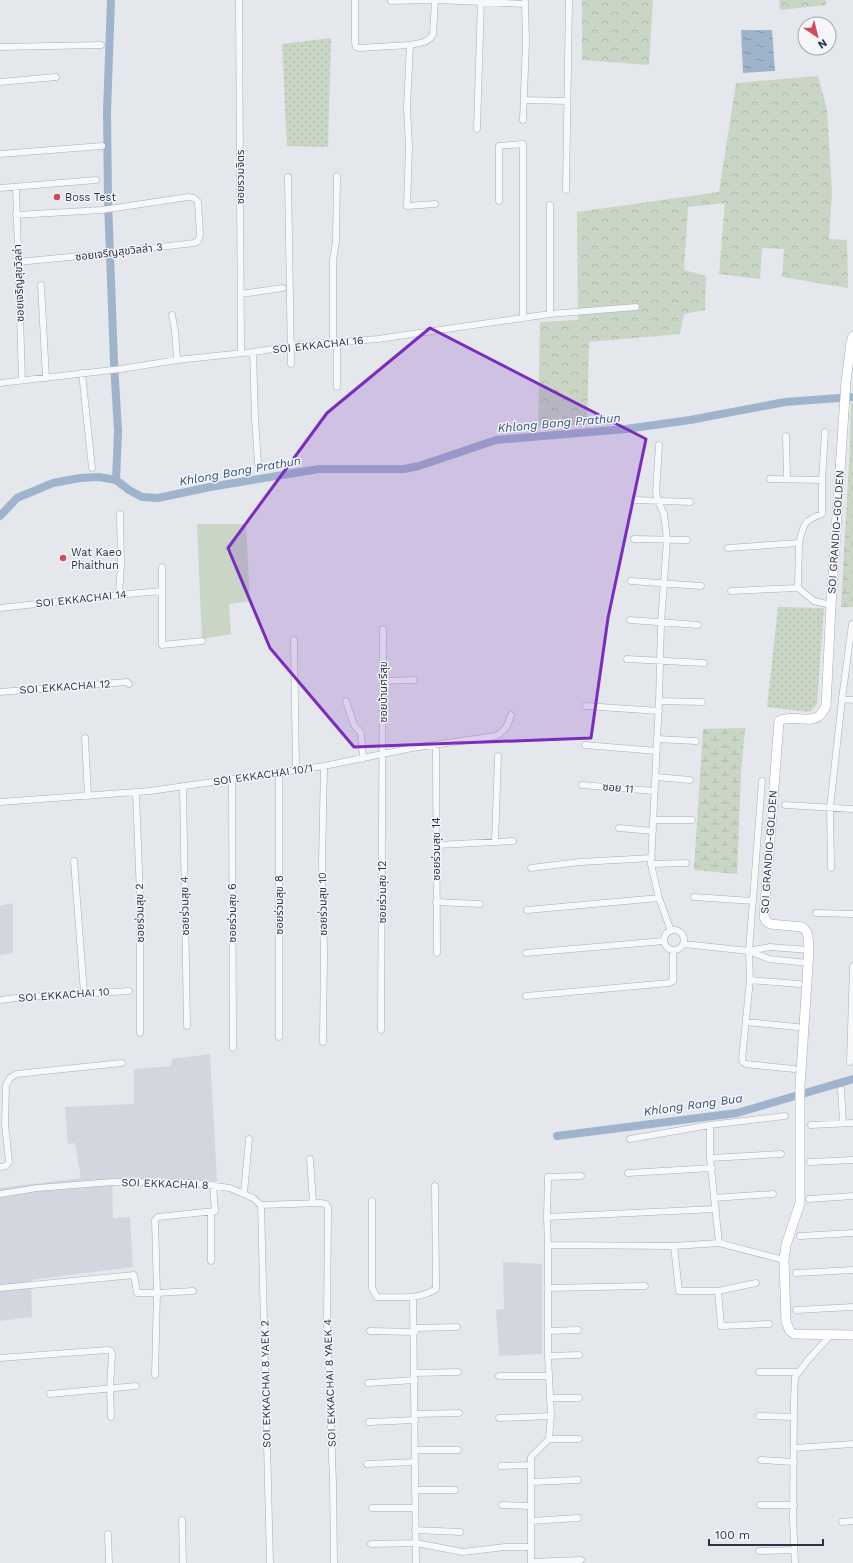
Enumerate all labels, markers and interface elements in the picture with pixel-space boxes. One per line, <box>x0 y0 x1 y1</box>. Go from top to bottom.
north arrow <box>797 16 837 56</box>
text: N <box>815 36 830 51</box>
street label: ซอยรวมจิตร <box>234 150 247 204</box>
place label: Boss Test <box>65 191 116 204</box>
marker: Boss Test <box>52 192 62 202</box>
street label: ซอยเจริญสุขวิลล่า 3 <box>75 240 163 264</box>
street label: ซอยเจริญสุขวิลล่า <box>11 244 27 322</box>
street label: SOI EKKACHAI 16 <box>272 334 364 356</box>
water label: Khlong Bang Prathun <box>497 411 621 435</box>
water label: Khlong Bang Prathun <box>178 453 302 489</box>
street label: SOI GRANDIO-GOLDEN <box>825 470 847 594</box>
place label: Wat Kaeo Phaithun <box>71 546 122 572</box>
marker: Wat Kaeo Phaithun <box>58 553 68 563</box>
street label: SOI EKKACHAI 14 <box>35 588 127 610</box>
street label: ซอยบ้านศรีสุข <box>377 661 390 723</box>
street label: SOI EKKACHAI 12 <box>19 677 111 697</box>
street label: SOI EKKACHAI 10/1 <box>212 762 314 788</box>
street label: ซอย 11 <box>602 780 634 796</box>
street label: SOI GRANDIO-GOLDEN <box>758 790 780 914</box>
street label: ซอยร่วมสุข 14 <box>430 817 443 881</box>
street label: ซอยร่วมสุข 12 <box>376 860 389 924</box>
street label: ซอยร่วมสุข 10 <box>316 872 330 936</box>
street label: ซอยร่วมสุข 8 <box>273 875 286 935</box>
street label: ซอยร่วมสุข 4 <box>178 876 192 936</box>
street label: ซอยร่วมสุข 2 <box>133 883 147 943</box>
street label: ซอยร่วมสุข 6 <box>226 883 239 943</box>
street label: SOI EKKACHAI 10 <box>18 985 110 1005</box>
water label: Khlong Rang Bua <box>643 1091 744 1119</box>
street label: SOI EKKACHAI 8 <box>121 1176 209 1192</box>
street label: SOI EKKACHAI 8 YAEK 4 <box>321 1318 339 1447</box>
street label: SOI EKKACHAI 8 YAEK 2 <box>258 1320 274 1448</box>
scale bar <box>709 1521 823 1547</box>
text: 100 m <box>715 1528 750 1542</box>

